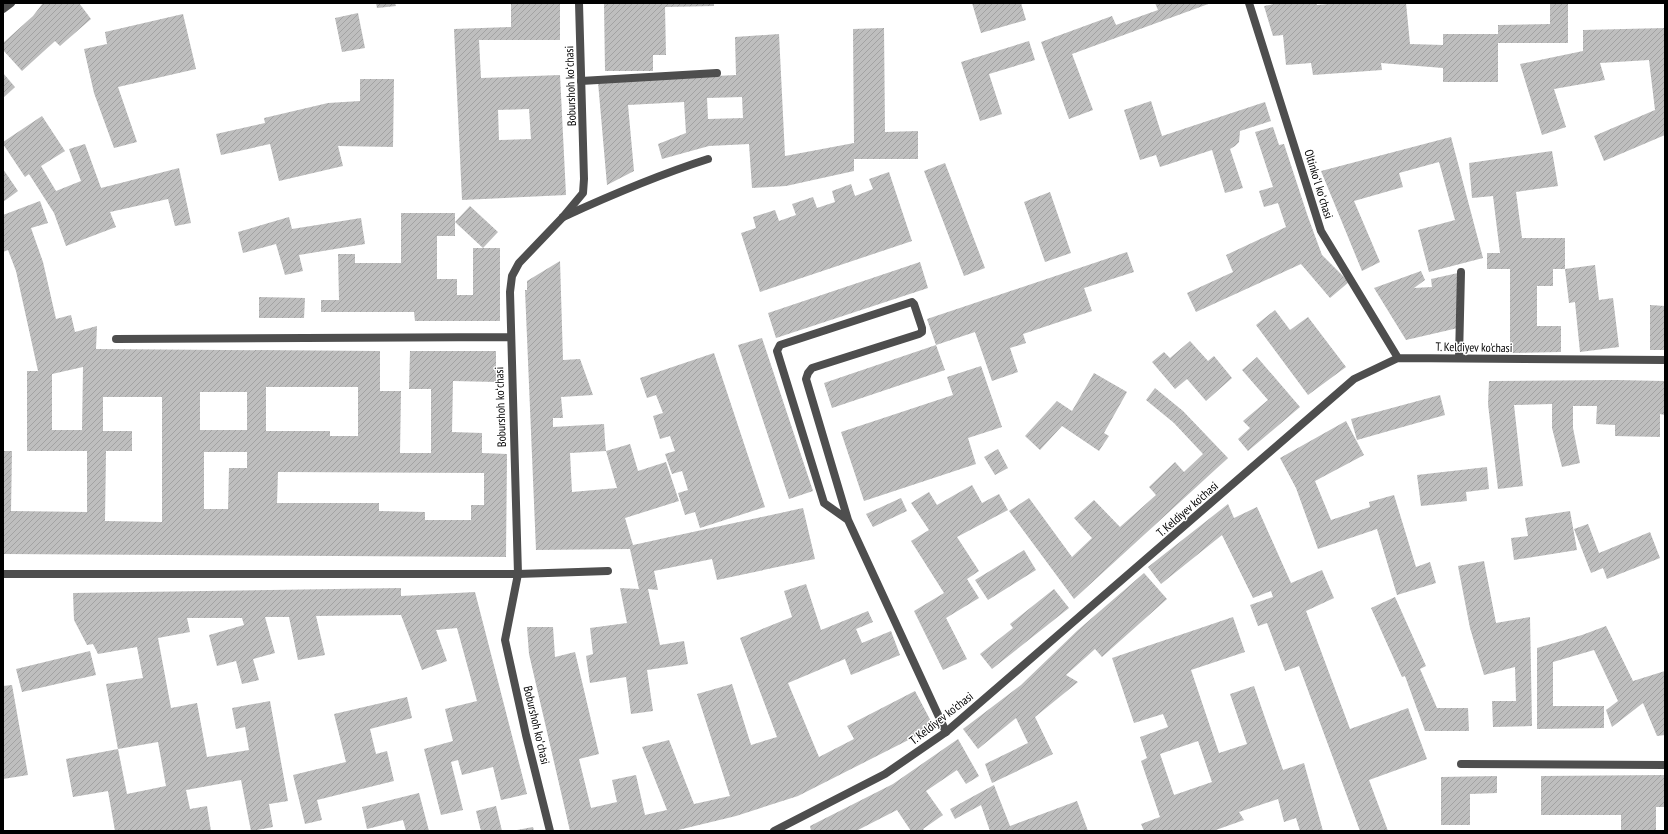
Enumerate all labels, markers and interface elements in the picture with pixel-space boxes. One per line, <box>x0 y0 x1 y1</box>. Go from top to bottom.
street label: Boburshoh koʻchasi <box>561 46 579 126</box>
street label: Oltinkoʻl koʻchasi <box>1301 148 1337 220</box>
street label: T. Keldiyev ko'chasi <box>1435 339 1513 355</box>
street label: Boburshoh koʻchasi <box>491 367 509 447</box>
street label: T. Keldiyev ko'chasi <box>1153 478 1221 540</box>
street label: Boburshoh koʻchasi <box>521 684 553 766</box>
street label: T. Keldiyev ko'chasi <box>906 688 976 748</box>

